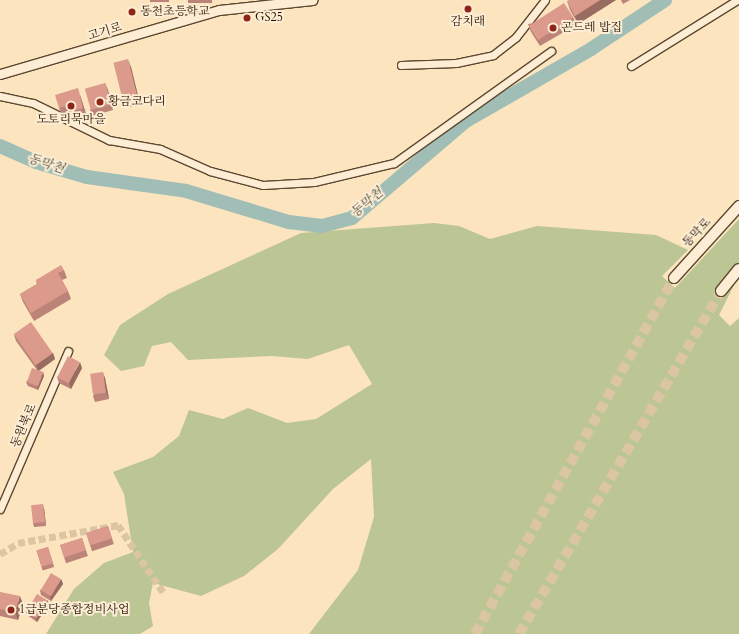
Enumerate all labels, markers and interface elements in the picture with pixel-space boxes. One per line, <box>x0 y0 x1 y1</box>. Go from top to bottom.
marker: 감치래 <box>463 4 473 14</box>
place label: 동천초등학교 <box>140 5 210 19</box>
marker: 동천초등학교 <box>127 7 137 17</box>
place label: GS25 <box>255 11 283 25</box>
marker: GS25 <box>242 13 252 23</box>
place label: 감치래 <box>451 15 485 29</box>
street label: 고기로 <box>86 20 124 44</box>
place label: 곤드레 밥집 <box>561 21 622 35</box>
marker: 곤드레 밥집 <box>548 23 558 33</box>
place label: 황금코다리 <box>108 95 166 109</box>
marker: 황금코다리 <box>95 97 105 107</box>
marker: 도토리묵마을 <box>66 101 76 111</box>
place label: 도토리묵마을 <box>36 113 106 127</box>
water label: 동막천 <box>26 151 66 177</box>
water label: 동막천 <box>348 185 386 221</box>
street label: 동막로 <box>680 215 714 251</box>
street label: 동원북로 <box>8 402 40 450</box>
place label: 1급분당종합정비사업 <box>19 603 129 617</box>
marker: 1급분당종합정비사업 <box>6 605 16 615</box>

